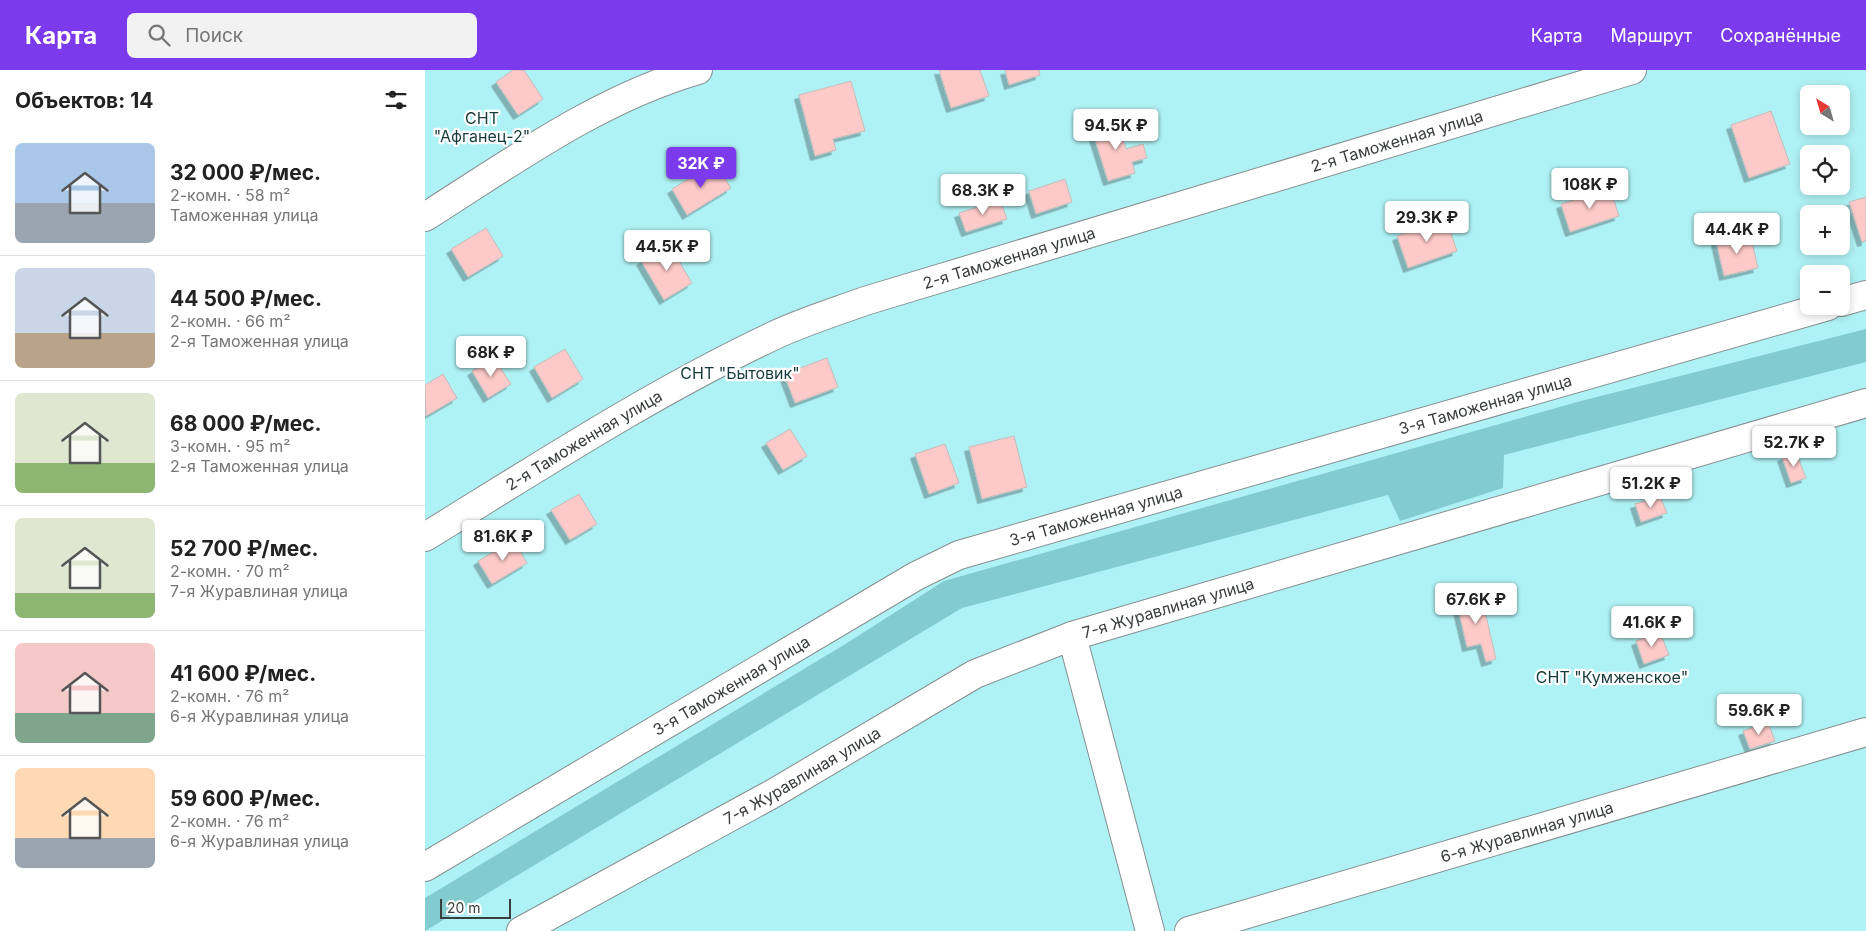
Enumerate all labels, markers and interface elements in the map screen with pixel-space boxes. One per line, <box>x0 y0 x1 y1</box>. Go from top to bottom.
search box <box>127 13 477 58</box>
text: Карта <box>25 21 97 50</box>
icon: search <box>145 21 173 49</box>
text: Поиск <box>185 24 243 47</box>
text: Карта <box>1531 25 1583 46</box>
text: Маршрут <box>1611 25 1692 46</box>
text: Сохранённые <box>1720 25 1841 46</box>
north arrow <box>1800 85 1850 135</box>
map controls <box>1800 85 1850 315</box>
icon: filters <box>382 86 410 114</box>
text: Объектов: 14 <box>15 88 153 113</box>
street label: 2-я Таможенная улица <box>1308 105 1485 176</box>
park label: СНТ "Афганец-2" <box>434 108 530 146</box>
pin: 94.5K ₽ <box>1070 108 1162 151</box>
text: 94.5K ₽ <box>1084 115 1148 135</box>
button: locate <box>1800 145 1850 195</box>
pin: 32K ₽ <box>666 146 736 189</box>
text: 32K ₽ <box>677 153 725 173</box>
text: 32 000 ₽/мес. <box>170 160 321 185</box>
icon: home <box>55 163 115 223</box>
pin: 108K ₽ <box>1549 168 1631 210</box>
pin: 68.3K ₽ <box>937 174 1029 216</box>
text: 108K ₽ <box>1562 174 1618 194</box>
text: 68.3K ₽ <box>952 180 1014 200</box>
text: 2-комн. · 58 m² <box>170 185 290 205</box>
pin: 29.3K ₽ <box>1381 200 1473 243</box>
text: Таможенная улица <box>170 205 318 225</box>
button: + <box>1800 205 1850 255</box>
text: 29.3K ₽ <box>1396 207 1458 227</box>
pin: 44.4K ₽ <box>1691 212 1783 255</box>
text: 44.4K ₽ <box>1705 219 1769 239</box>
street label: 2-я Таможенная улица <box>920 222 1098 293</box>
pin: 44.5K ₽ <box>621 230 713 272</box>
text: 44.5K ₽ <box>635 236 699 256</box>
button: − <box>1800 265 1850 315</box>
text: 44 500 ₽/мес. <box>170 286 322 311</box>
icon: home <box>55 288 115 348</box>
text: 2-комн. · 66 m² <box>170 311 290 331</box>
text: 2-я Таможенная улица <box>170 331 349 351</box>
pin: 68K ₽ <box>456 336 526 378</box>
text: 68K ₽ <box>467 342 515 362</box>
park label: СНТ "Бытовик" <box>680 363 800 383</box>
street label: 3-я Таможенная улица <box>1396 370 1574 438</box>
street label: 2-я Таможенная улица <box>502 386 666 495</box>
text: 68 000 ₽/мес. <box>170 411 322 436</box>
icon: home <box>55 413 115 473</box>
pin: 52.7K ₽ <box>1748 426 1840 468</box>
text: 52.7K ₽ <box>1763 432 1825 452</box>
text: 3-комн. · 95 m² <box>170 436 290 456</box>
text: 2-я Таможенная улица <box>170 456 349 476</box>
pin: 51.2K ₽ <box>1605 466 1697 509</box>
text: 51.2K ₽ <box>1621 473 1681 493</box>
street label: 3-я Таможенная улица <box>1007 482 1185 550</box>
pin: 81.6K ₽ <box>457 520 549 562</box>
text: 81.6K ₽ <box>473 526 533 546</box>
text: 52 700 ₽/мес. <box>170 536 319 561</box>
icon: home <box>55 538 115 598</box>
text: 2-комн. · 70 m² <box>170 561 290 581</box>
street label: 7-я Журавлиная улица <box>1080 573 1256 643</box>
text: 7-я Журавлиная улица <box>170 581 348 601</box>
pin: 67.6K ₽ <box>1430 582 1522 625</box>
text: 67.6K ₽ <box>1446 589 1506 609</box>
pin: 41.6K ₽ <box>1606 606 1698 648</box>
text: 41.6K ₽ <box>1622 612 1682 632</box>
street label: 3-я Таможенная улица <box>649 631 813 740</box>
text: 41 600 ₽/мес. <box>170 661 316 686</box>
icon: home <box>55 663 115 723</box>
park label: СНТ "Кумженское" <box>1536 667 1688 687</box>
text: 2-комн. · 76 m² <box>170 686 289 706</box>
pin: 59.6K ₽ <box>1713 694 1805 736</box>
text: 59.6K ₽ <box>1728 700 1790 720</box>
text: 6-я Журавлиная улица <box>170 706 349 726</box>
street label: 7-я Журавлиная улица <box>720 722 884 829</box>
text: 59 600 ₽/мес. <box>170 786 321 811</box>
icon: home <box>55 788 115 848</box>
street label: 6-я Журавлиная улица <box>1438 797 1615 867</box>
text: 2-комн. · 76 m² <box>170 811 289 831</box>
text: 6-я Журавлиная улица <box>170 831 349 851</box>
scale bar <box>440 896 511 919</box>
text: 20 m <box>447 899 481 916</box>

